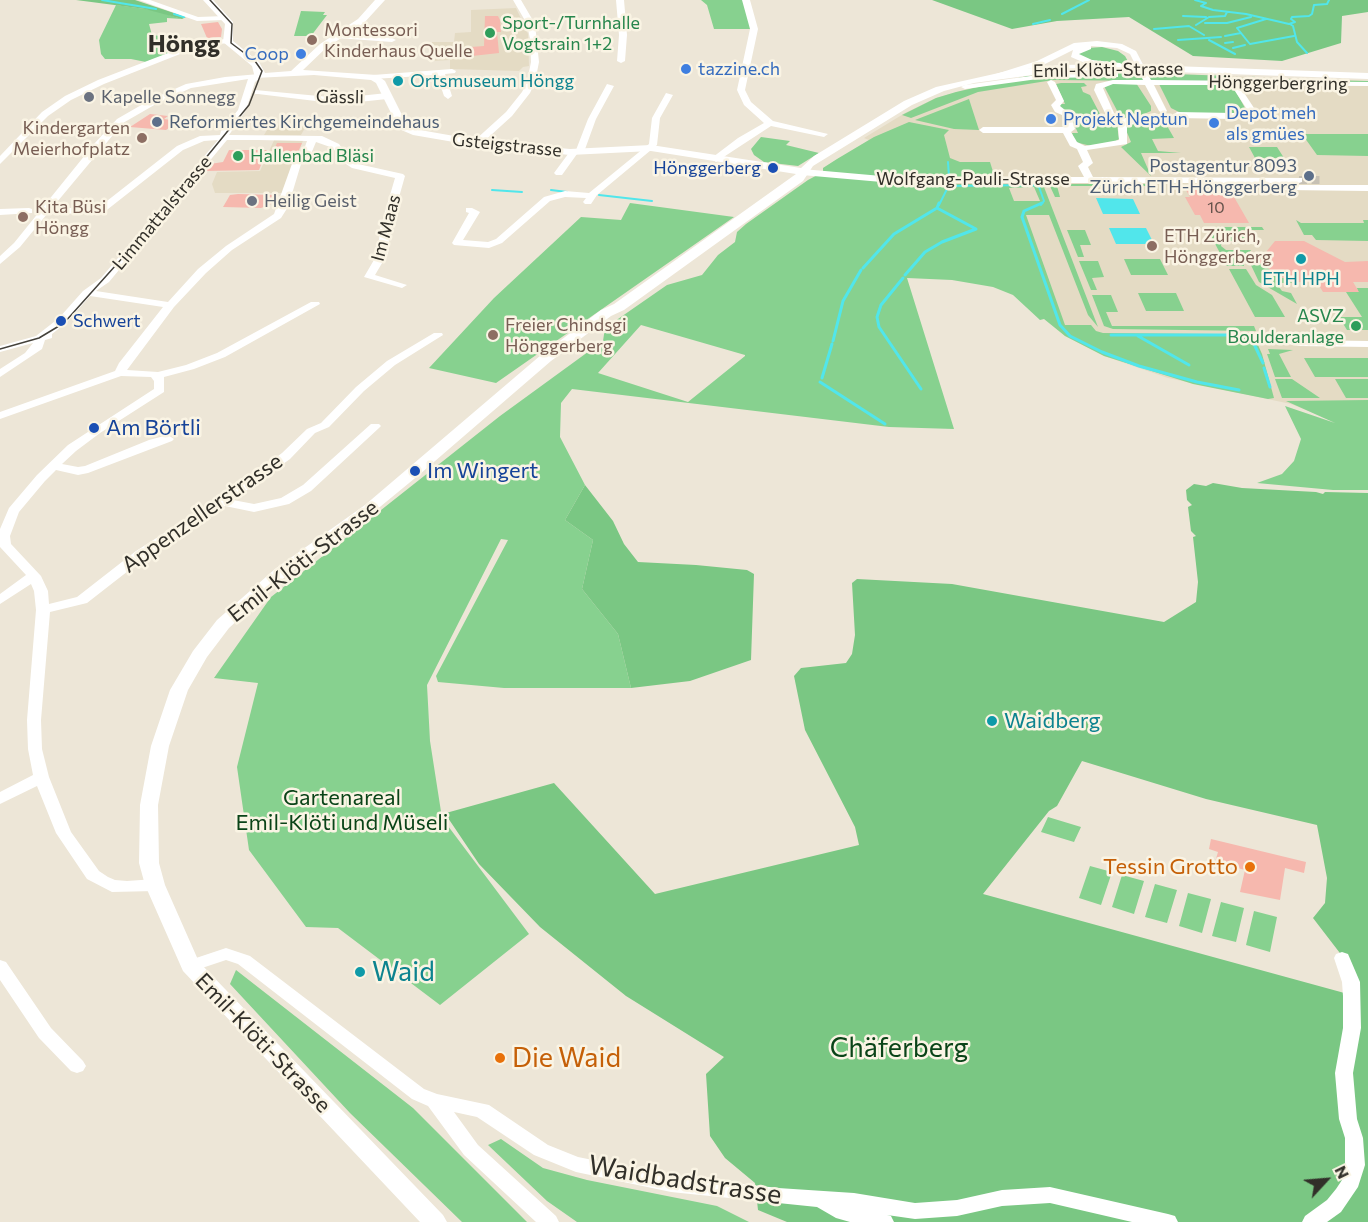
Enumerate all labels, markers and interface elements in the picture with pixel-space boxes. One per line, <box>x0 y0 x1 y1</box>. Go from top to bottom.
place label: Sport-/Turnhalle Vogtsrain 1+2 <box>502 12 640 54</box>
place label: Montessori Kinderhaus Quelle <box>324 19 472 62</box>
marker: Sport-/Turnhalle Vogtsrain 1+2 <box>483 26 497 40</box>
district label: Höngg <box>148 30 220 58</box>
marker: Montessori Kinderhaus Quelle <box>305 33 319 47</box>
place label: Coop <box>245 43 289 65</box>
marker: Coop <box>294 47 308 61</box>
place label: tazzine.ch <box>698 58 780 80</box>
street label: Emil-Klöti-Strasse <box>1033 58 1183 82</box>
marker: tazzine.ch <box>679 62 693 76</box>
place label: Ortsmuseum Höngg <box>410 70 574 92</box>
street label: Hönggerbergring <box>1208 71 1348 95</box>
marker: Ortsmuseum Höngg <box>391 74 405 88</box>
place label: Kapelle Sonnegg <box>101 86 236 108</box>
street label: Gässli <box>316 86 364 108</box>
marker: Kapelle Sonnegg <box>82 90 96 104</box>
place label: Depot meh als gmües <box>1226 102 1316 144</box>
place label: Projekt Neptun <box>1063 108 1188 130</box>
place label: Reformiertes Kirchgemeindehaus <box>169 111 440 133</box>
marker: Projekt Neptun <box>1044 112 1058 126</box>
marker: Reformiertes Kirchgemeindehaus <box>150 115 164 129</box>
marker: Depot meh als gmües <box>1207 116 1221 130</box>
place label: Kindergarten Meierhofplatz <box>13 117 130 160</box>
street label: Gsteigstrasse <box>451 128 563 162</box>
marker: Kindergarten Meierhofplatz <box>135 131 149 145</box>
place label: Hallenbad Bläsi <box>250 145 374 167</box>
marker: Hallenbad Bläsi <box>231 149 245 163</box>
street label: Limmattalstrasse <box>108 152 216 274</box>
place label: Postagentur 8093 Zürich ETH-Hönggerberg <box>1089 155 1297 198</box>
place label: Hönggerberg <box>653 157 761 179</box>
marker: Hönggerberg <box>766 161 780 175</box>
street label: Wolfgang-Pauli-Strasse <box>876 168 1070 190</box>
marker: Postagentur 8093 Zürich ETH-Hönggerberg <box>1302 169 1316 183</box>
place label: Heilig Geist <box>264 190 357 212</box>
street label: Im Maas <box>367 192 405 264</box>
marker: Heilig Geist <box>245 194 259 208</box>
place label: Kita Büsi Höngg <box>35 196 106 238</box>
house number: 10 <box>1207 198 1225 218</box>
marker: Kita Büsi Höngg <box>16 210 30 224</box>
place label: ETH Zürich, Hönggerberg <box>1164 225 1272 268</box>
marker: ETH Zürich, Hönggerberg <box>1145 239 1159 253</box>
marker: ETH HPH <box>1294 252 1308 266</box>
place label: ETH HPH <box>1262 268 1340 290</box>
place label: ASVZ Boulderanlage <box>1227 305 1344 348</box>
place label: Schwert <box>73 310 141 332</box>
marker: Schwert <box>54 314 68 328</box>
place label: Freier Chindsgi Hönggerberg <box>505 314 627 356</box>
marker: ASVZ Boulderanlage <box>1349 319 1363 333</box>
marker: Freier Chindsgi Hönggerberg <box>486 328 500 342</box>
place label: Am Börtli <box>106 415 201 441</box>
marker: Am Börtli <box>87 421 101 435</box>
street label: Appenzellerstrasse <box>117 448 287 578</box>
place label: Im Wingert <box>427 458 538 484</box>
marker: Im Wingert <box>408 464 422 478</box>
street label: Emil-Klöti-Strasse <box>223 494 383 628</box>
place label: Waidberg <box>1004 708 1100 734</box>
marker: Waidberg <box>985 714 999 728</box>
park label: Gartenareal Emil-Klöti und Müseli <box>236 785 448 836</box>
place label: Tessin Grotto <box>1103 854 1238 880</box>
marker: Tessin Grotto <box>1243 860 1257 874</box>
place label: Waid <box>372 956 435 988</box>
marker: Waid <box>353 965 367 979</box>
street label: Emil-Klöti-Strasse <box>190 968 336 1118</box>
park label: Chäferberg <box>830 1032 968 1064</box>
place label: Die Waid <box>512 1042 621 1074</box>
marker: Die Waid <box>493 1051 507 1065</box>
street label: Waidbadstrasse <box>586 1149 784 1211</box>
north arrow <box>1296 1150 1356 1210</box>
text: N <box>1331 1162 1354 1181</box>

